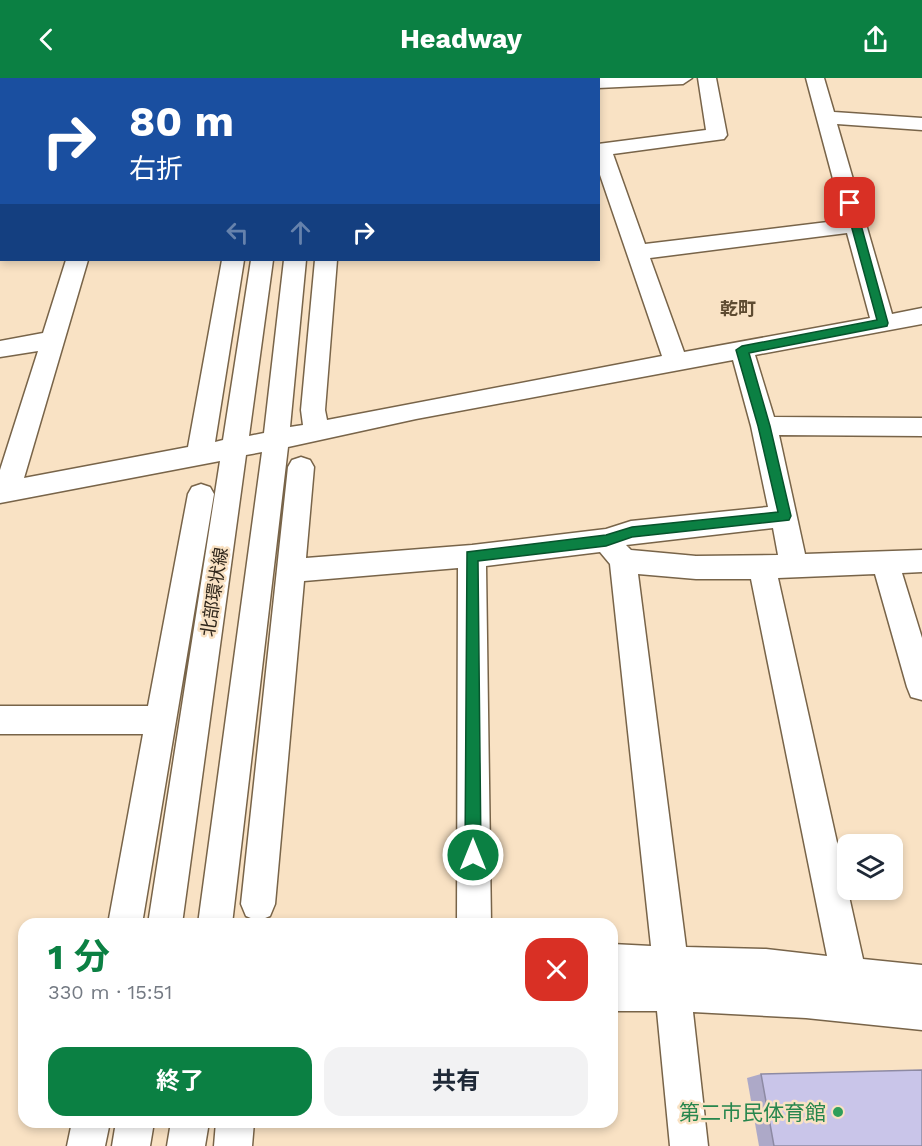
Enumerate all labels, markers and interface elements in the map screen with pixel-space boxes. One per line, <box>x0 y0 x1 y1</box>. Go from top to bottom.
icon: back <box>30 23 63 56</box>
text: Headway <box>400 23 522 55</box>
icon: share <box>859 23 892 56</box>
text: 80 m <box>129 97 234 146</box>
icon: right <box>30 102 108 180</box>
text: 右折 <box>129 153 183 185</box>
pin <box>824 177 875 228</box>
icon: arrive <box>833 186 866 219</box>
icon: left <box>221 216 254 249</box>
icon: ahead <box>284 216 317 249</box>
icon: right <box>347 216 380 249</box>
district label: 乾町 <box>720 298 756 319</box>
street label: 北部環状線 <box>197 546 231 638</box>
position arrow <box>441 823 505 887</box>
map controls <box>837 834 903 900</box>
button: layers <box>837 834 903 900</box>
text: 1 分 <box>48 936 110 978</box>
button: close <box>525 938 588 1001</box>
text: 330 m · 15:51 <box>48 980 172 1004</box>
button: 終了 <box>48 1047 312 1116</box>
button: 共有 <box>324 1047 588 1116</box>
place label: 第二市民体育館 <box>679 1100 826 1125</box>
marker: 第二市民体育館 <box>831 1105 845 1119</box>

